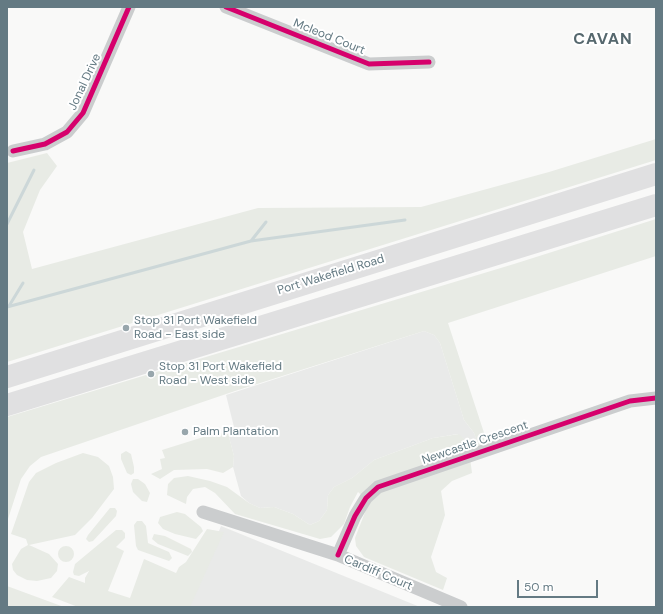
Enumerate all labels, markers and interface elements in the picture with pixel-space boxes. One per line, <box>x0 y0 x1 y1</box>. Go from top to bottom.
street label: Mcleod Court <box>291 16 367 58</box>
district label: CAVAN <box>573 30 633 50</box>
street label: Jonal Drive <box>66 51 104 113</box>
street label: Port Wakefield Road <box>276 252 386 298</box>
place label: Stop 31 Port Wakefield Road - East side <box>134 314 257 342</box>
marker: Stop 31 Port Wakefield Road - East side <box>121 323 131 333</box>
place label: Stop 31 Port Wakefield Road - West side <box>159 360 282 388</box>
marker: Stop 31 Port Wakefield Road - West side <box>146 369 156 379</box>
street label: Newcastle Crescent <box>420 418 530 468</box>
place label: Palm Plantation <box>193 425 278 439</box>
marker: Palm Plantation <box>180 427 190 437</box>
street label: Cardiff Court <box>342 552 414 594</box>
scale bar <box>519 572 600 598</box>
text: 50 m <box>524 579 553 595</box>

